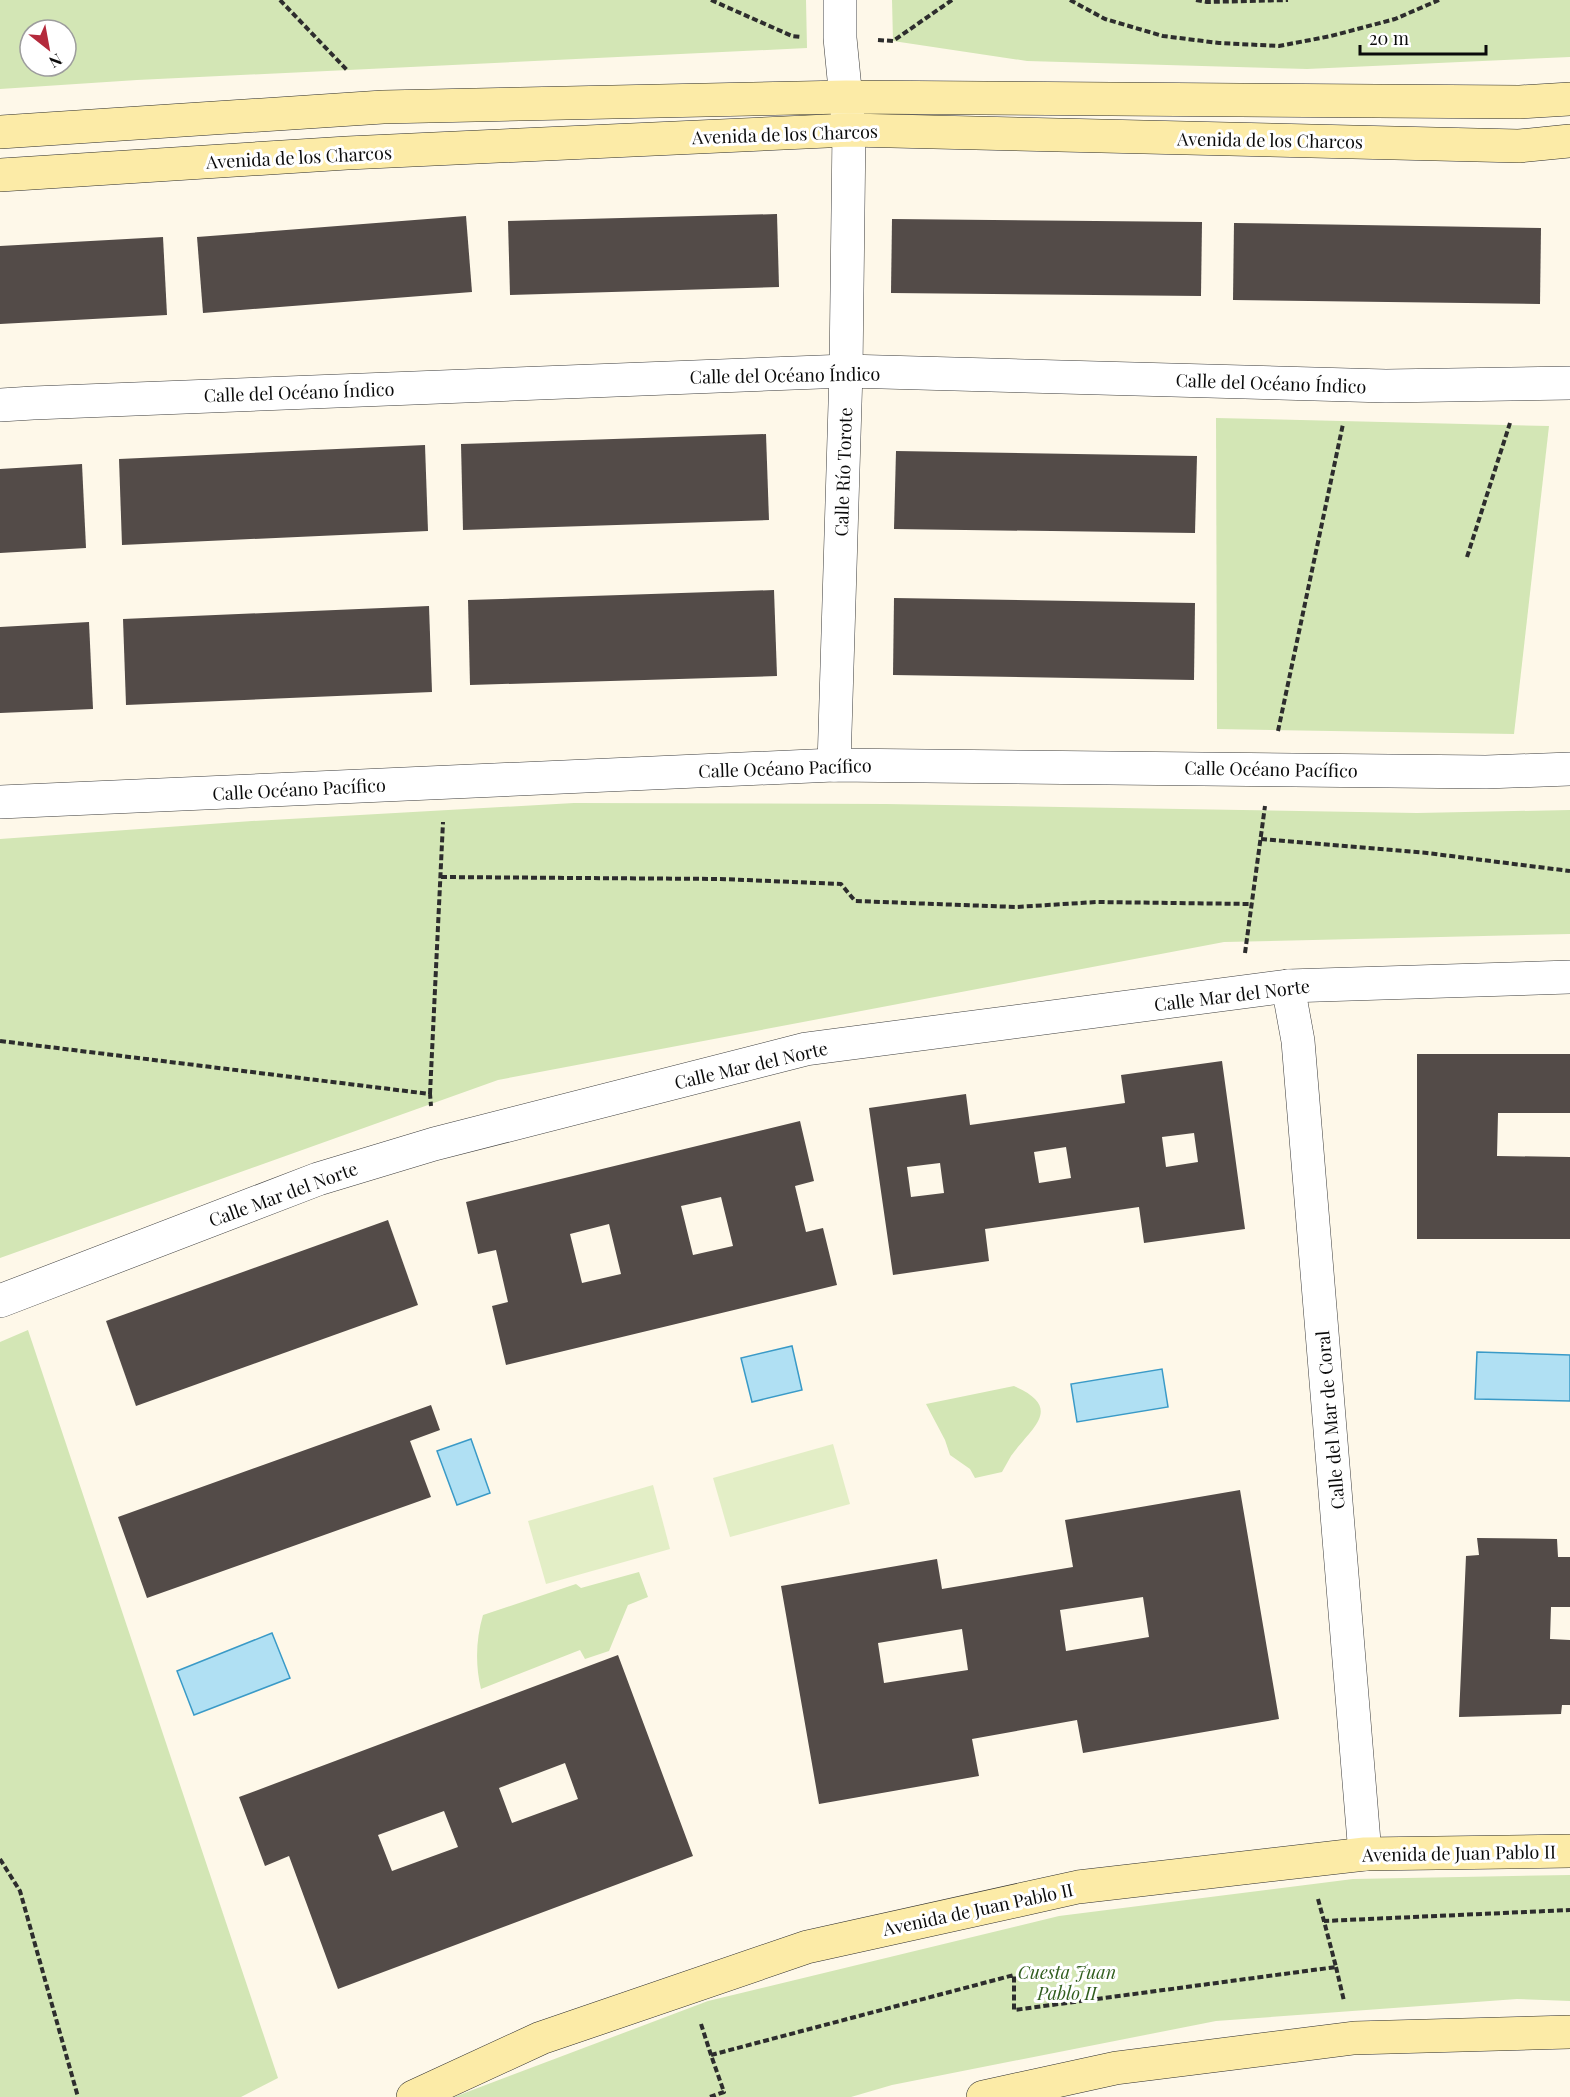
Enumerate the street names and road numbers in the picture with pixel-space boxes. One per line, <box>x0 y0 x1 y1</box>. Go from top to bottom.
street label: Avenida de los Charcos <box>691 119 878 149</box>
street label: Avenida de los Charcos <box>1176 126 1363 154</box>
street label: Avenida de los Charcos <box>205 140 392 174</box>
street label: Calle del Océano Índico <box>689 361 881 389</box>
street label: Calle del Océano Índico <box>1175 368 1367 398</box>
street label: Calle del Océano Índico <box>203 377 395 407</box>
street label: Calle Río Torote <box>829 407 857 537</box>
street label: Calle Océano Pacífico <box>698 753 872 783</box>
street label: Calle Océano Pacífico <box>1184 755 1358 783</box>
street label: Calle Océano Pacífico <box>212 772 386 806</box>
street label: Calle Mar del Norte <box>1153 974 1311 1016</box>
street label: Calle Mar del Norte <box>672 1036 830 1094</box>
street label: Calle Mar del Norte <box>205 1156 361 1232</box>
street label: Calle del Mar de Coral <box>1310 1330 1350 1510</box>
street label: Avenida de Juan Pablo II <box>1361 1839 1556 1867</box>
street label: Avenida de Juan Pablo II <box>880 1877 1075 1941</box>

